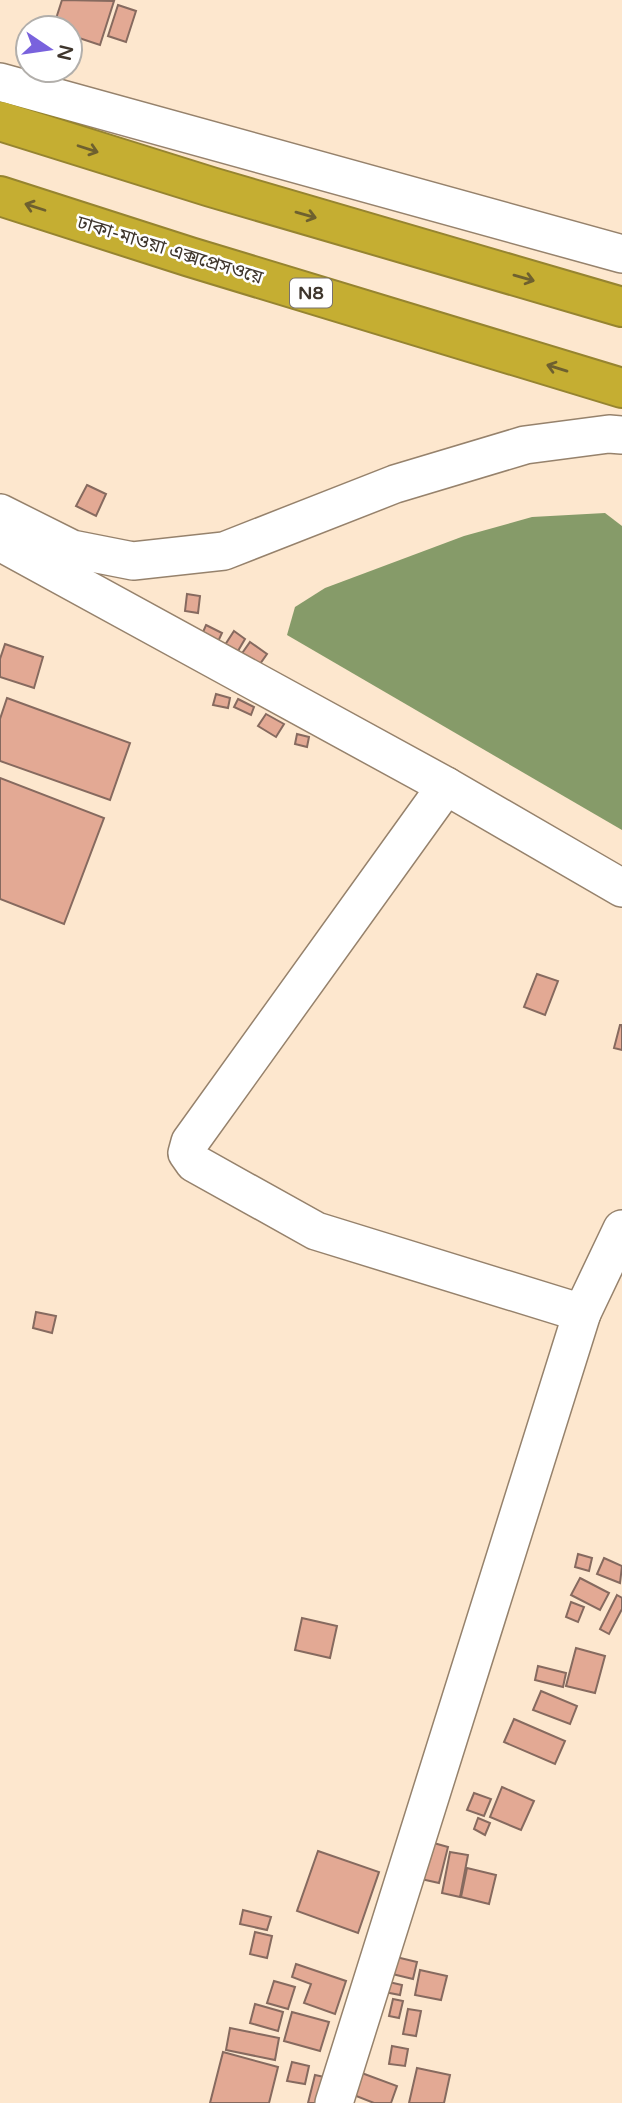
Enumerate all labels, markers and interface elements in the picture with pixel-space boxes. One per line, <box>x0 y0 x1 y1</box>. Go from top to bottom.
north arrow <box>14 14 84 84</box>
text: N <box>52 43 77 63</box>
one-way arrow <box>77 143 99 156</box>
one-way arrow <box>24 200 46 213</box>
one-way arrow <box>295 210 317 223</box>
street label: ঢাকা-মাওয়া এক্সপ্রেসওয়ে <box>74 211 267 289</box>
one-way arrow <box>513 273 535 286</box>
road number: N8 <box>290 278 332 307</box>
one-way arrow <box>546 360 568 373</box>

